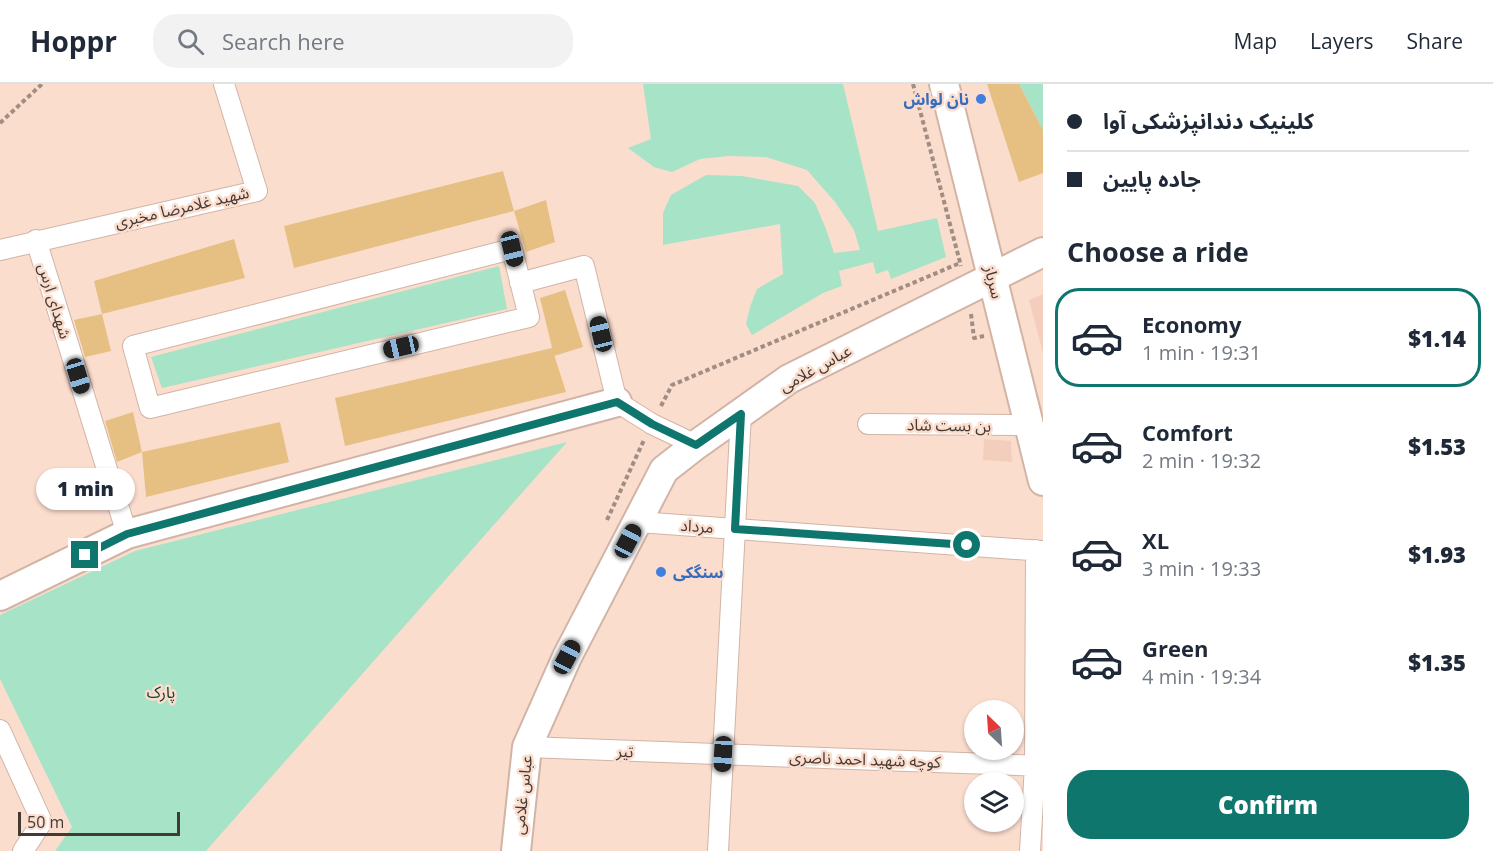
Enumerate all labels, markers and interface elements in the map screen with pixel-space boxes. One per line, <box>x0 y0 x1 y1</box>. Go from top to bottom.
search box <box>153 14 573 68</box>
text: Hoppr <box>30 22 117 60</box>
icon: search <box>174 25 207 58</box>
text: Search here <box>222 26 345 56</box>
text: Map <box>1234 27 1277 55</box>
text: Layers <box>1310 27 1374 55</box>
text: Share <box>1407 27 1463 55</box>
place label: نان لواش <box>903 88 969 110</box>
marker: نان لواش <box>974 92 988 106</box>
text: کلینیک دندانپزشکی آوا <box>1103 105 1314 135</box>
text: جاده پایین <box>1103 163 1201 193</box>
street label: شهید غلامرضا مخبری <box>113 181 251 233</box>
car <box>499 229 525 269</box>
text: Choose a ride <box>1067 233 1249 270</box>
street label: شهدای ارس <box>33 261 77 341</box>
street label: سرباز <box>979 262 1009 301</box>
text: Economy <box>1142 309 1241 339</box>
icon: car <box>1070 311 1124 365</box>
car <box>588 314 614 354</box>
text: $1.14 <box>1408 323 1466 353</box>
car <box>381 334 421 360</box>
street label: عباس غلامی <box>775 339 855 397</box>
text: 1 min · 19:31 <box>1142 339 1261 366</box>
car <box>64 356 92 396</box>
street label: بن بست شاد <box>907 413 991 437</box>
text: Comfort <box>1142 417 1233 447</box>
icon: car <box>1070 419 1124 473</box>
text: $1.53 <box>1408 431 1466 461</box>
text: 2 min · 19:32 <box>1142 447 1261 474</box>
callout: 1 min <box>36 468 134 510</box>
text: 1 min <box>57 475 114 502</box>
street label: مرداد <box>680 514 714 538</box>
car <box>612 521 644 561</box>
text: XL <box>1142 525 1169 555</box>
icon: car <box>1070 527 1124 581</box>
route start <box>953 531 980 558</box>
text: $1.93 <box>1408 539 1466 569</box>
route end <box>71 541 98 568</box>
text: 3 min · 19:33 <box>1142 555 1261 582</box>
place label: سنگکی <box>673 561 723 583</box>
marker: سنگکی <box>654 565 668 579</box>
text: Green <box>1142 633 1208 663</box>
icon: car <box>1070 635 1124 689</box>
car <box>551 637 583 677</box>
text: $1.35 <box>1408 647 1466 677</box>
text: 4 min · 19:34 <box>1142 663 1261 690</box>
park label: پارک <box>147 681 175 703</box>
north arrow <box>964 700 1024 760</box>
map controls <box>964 700 1024 832</box>
car <box>713 736 733 772</box>
street label: تیر <box>615 740 634 762</box>
street label: کوچه شهید احمد ناصری <box>789 745 942 773</box>
street label: عباس غلامی <box>507 754 537 836</box>
button: Confirm <box>1067 770 1469 839</box>
button: layers <box>964 772 1024 832</box>
scale bar <box>18 809 180 836</box>
text: 50 m <box>27 811 64 833</box>

